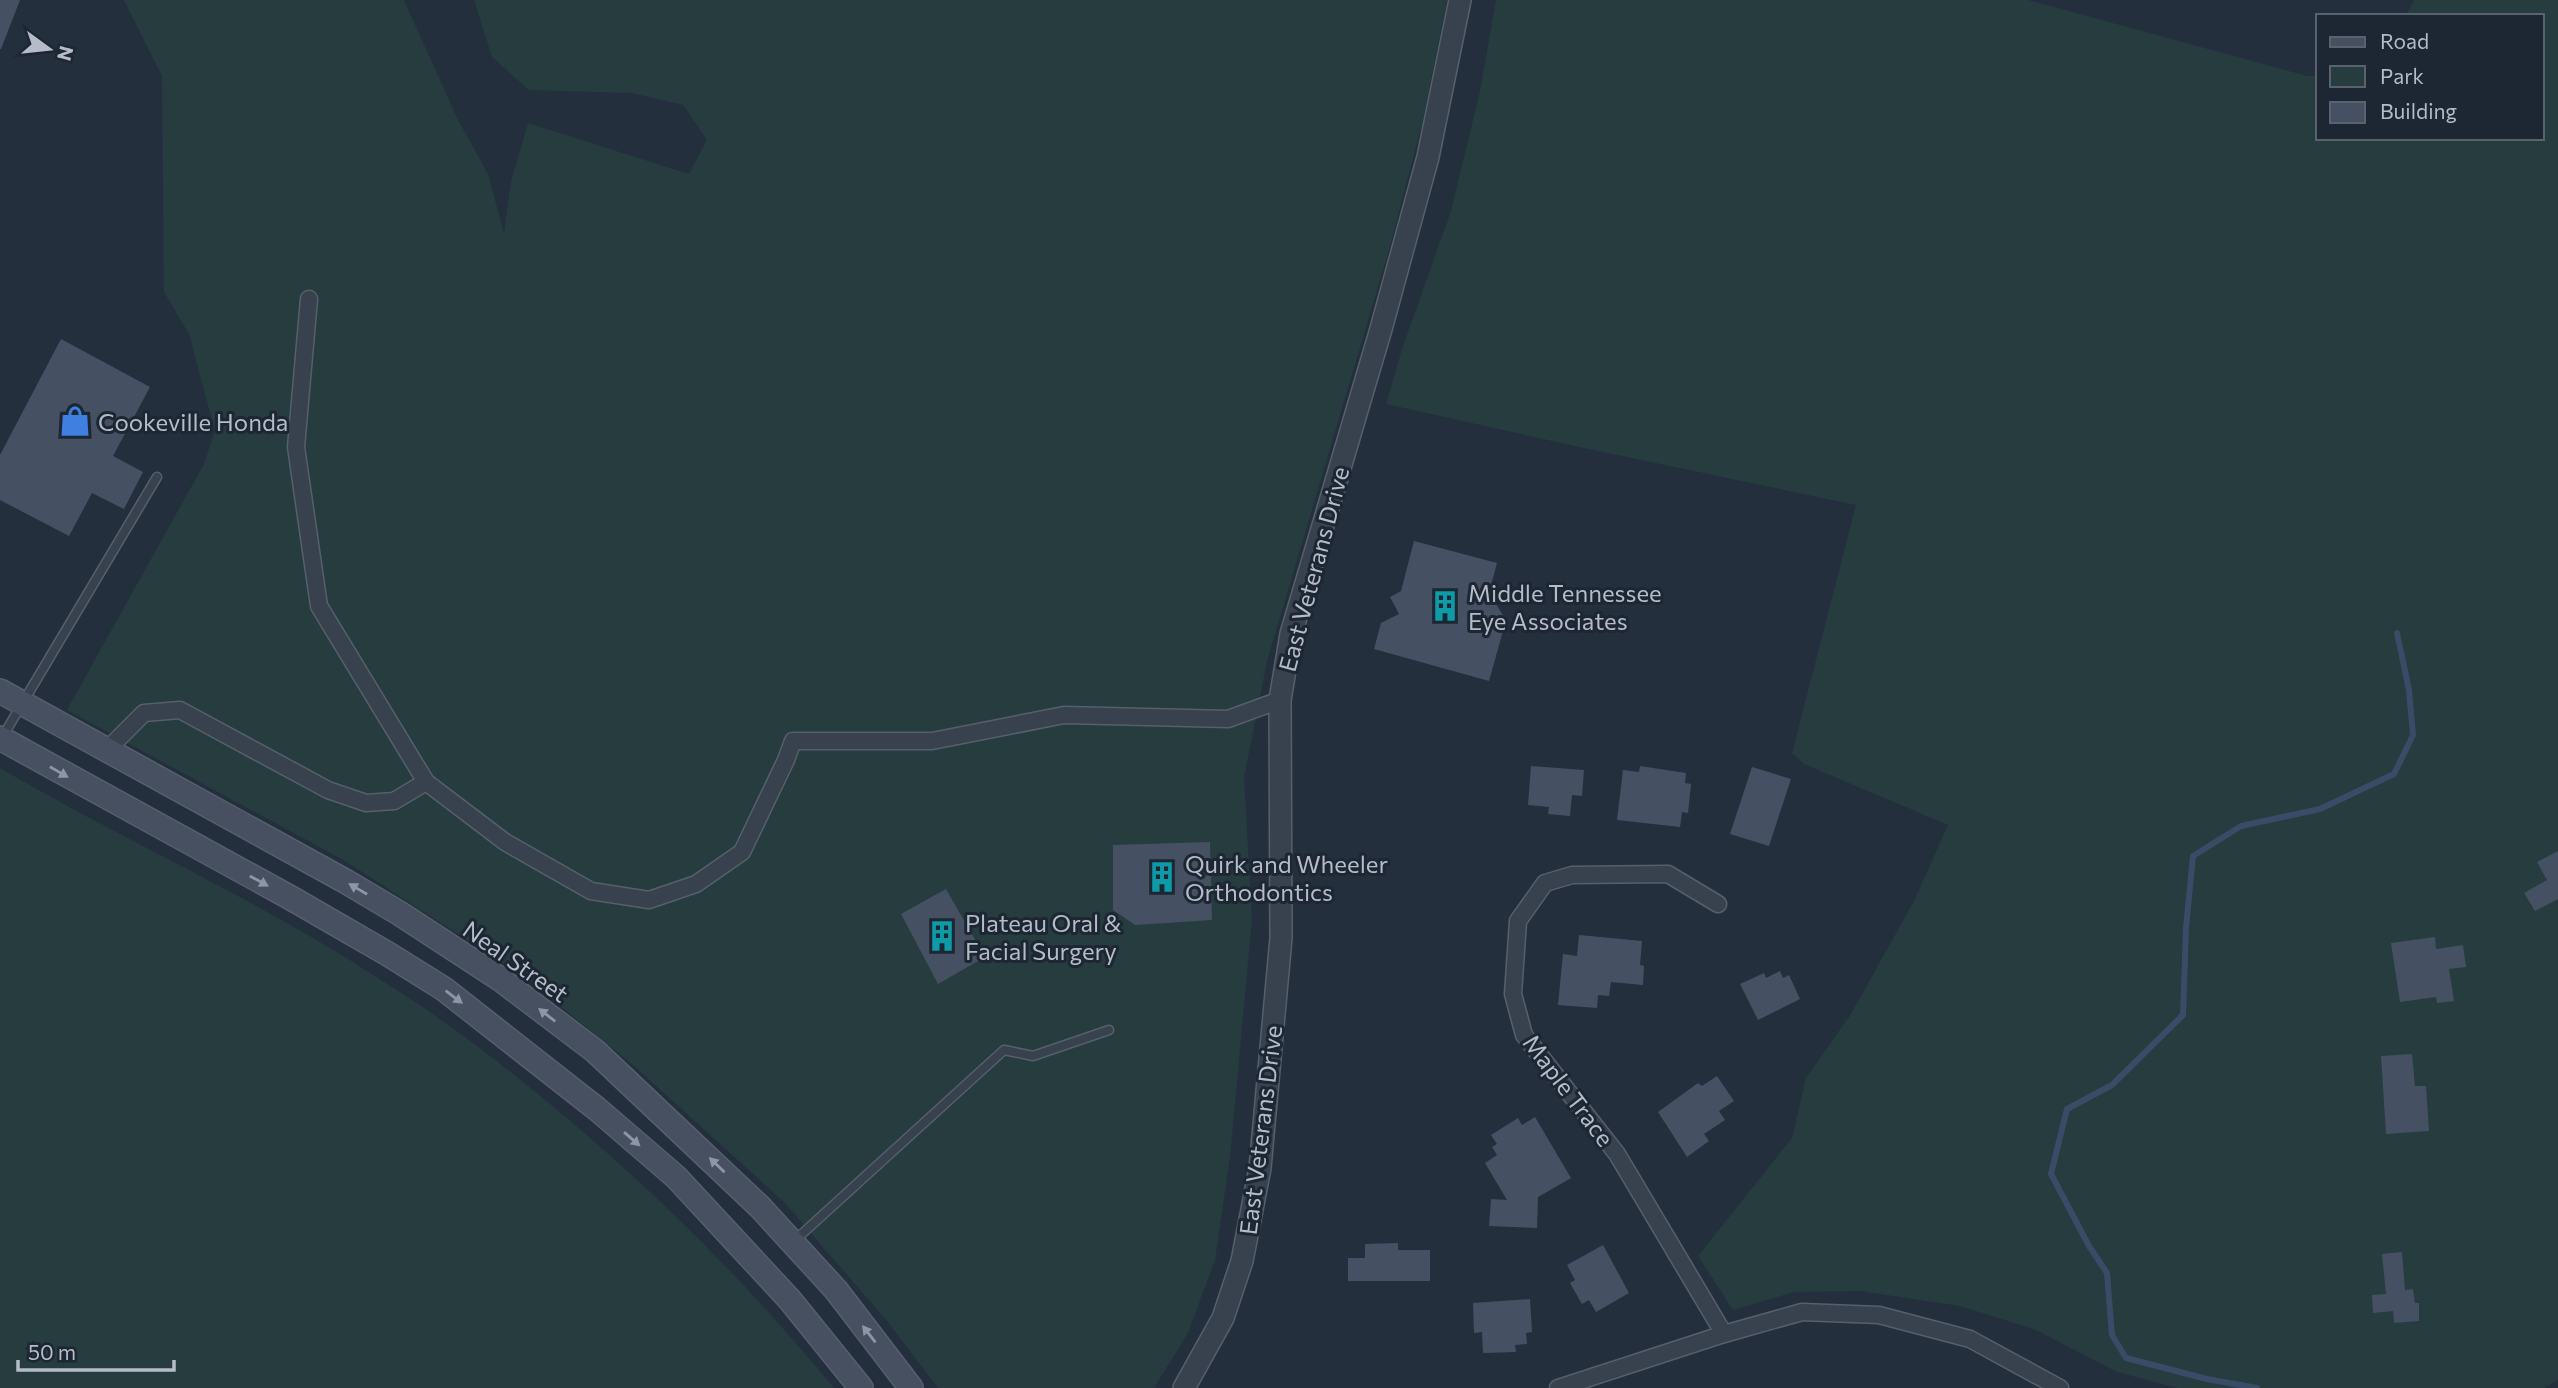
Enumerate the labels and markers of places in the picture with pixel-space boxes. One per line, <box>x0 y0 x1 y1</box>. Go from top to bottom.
shop icon: Cookeville Honda <box>58 404 92 438</box>
place label: Cookeville Honda <box>98 407 288 436</box>
place label: Middle Tennessee Eye Associates <box>1468 578 1662 635</box>
building icon: Middle Tennessee Eye Associates <box>1428 589 1462 623</box>
place label: Quirk and Wheeler Orthodontics <box>1185 849 1388 906</box>
building icon: Quirk and Wheeler Orthodontics <box>1145 860 1179 894</box>
place label: Plateau Oral & Facial Surgery <box>965 908 1122 965</box>
building icon: Plateau Oral & Facial Surgery <box>925 919 959 953</box>

